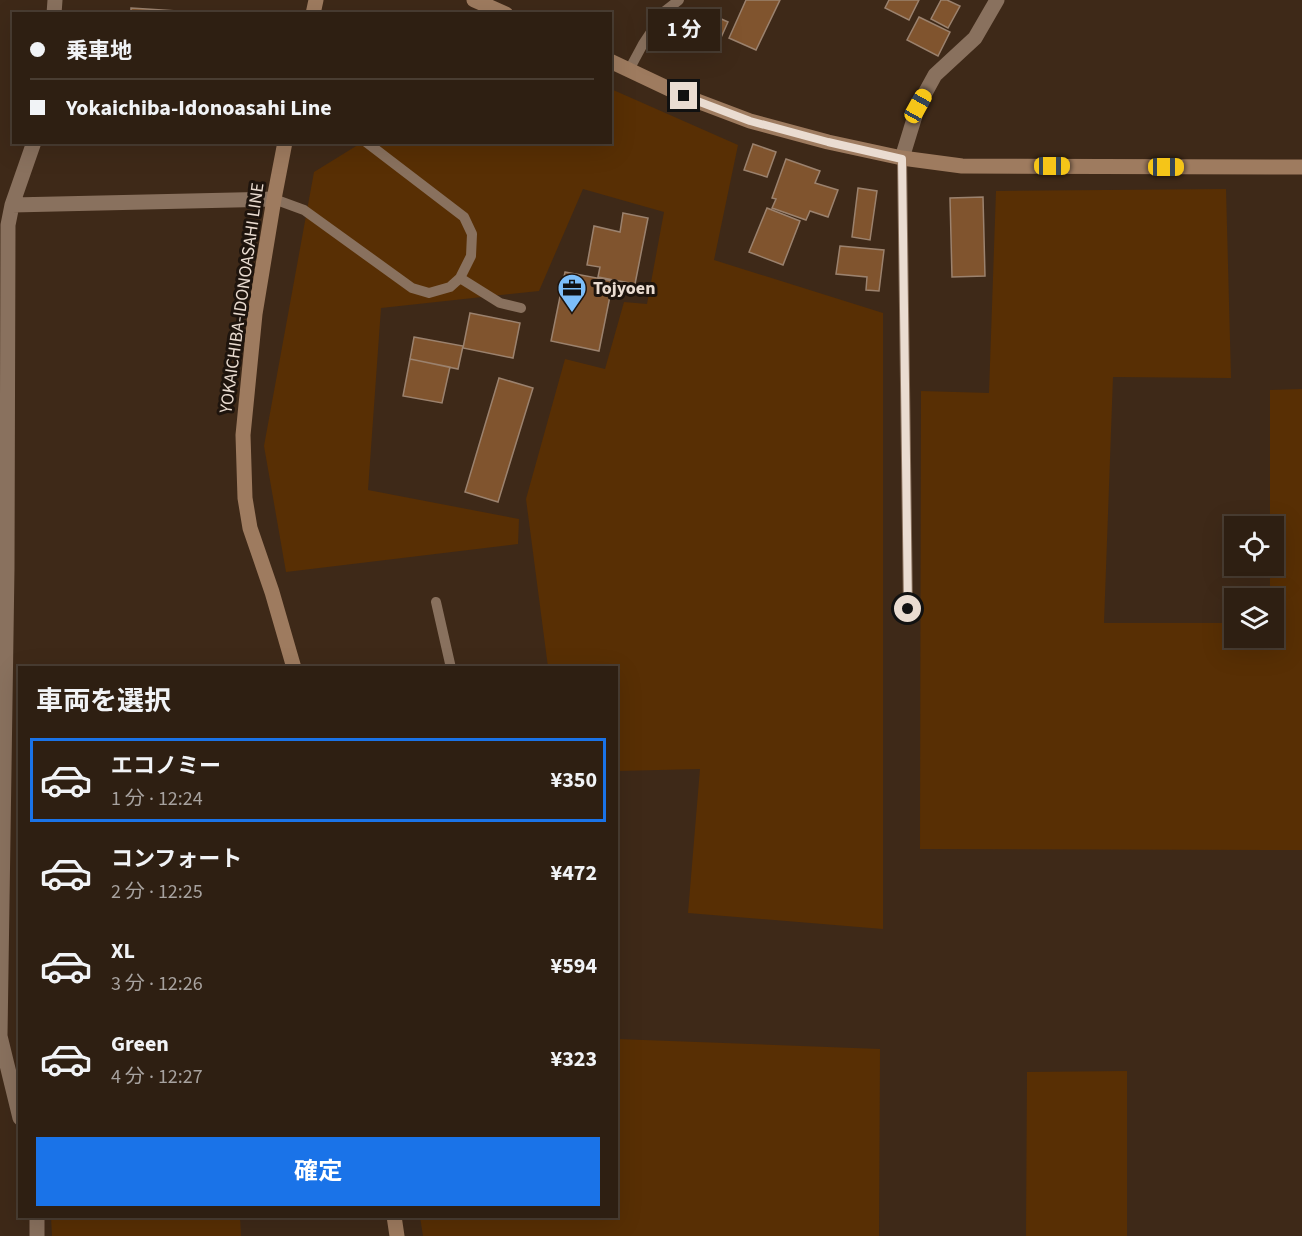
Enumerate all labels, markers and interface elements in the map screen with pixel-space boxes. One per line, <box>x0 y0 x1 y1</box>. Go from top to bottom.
callout: 1 分 <box>648 9 720 51</box>
text: 1 分 <box>667 16 701 44</box>
text: 乗車地 <box>66 35 132 67</box>
route end <box>670 82 697 109</box>
car <box>901 86 935 126</box>
text: Yokaichiba-Idonoasahi Line <box>66 92 332 124</box>
car <box>1034 157 1070 175</box>
car <box>1148 158 1184 176</box>
street label: YOKAICHIBA-IDONOASAHI LINE <box>213 181 271 416</box>
office icon: Tojyoen <box>556 272 588 314</box>
place label: Tojyoen <box>593 276 655 301</box>
map controls <box>1224 516 1284 648</box>
button: locate <box>1224 516 1284 576</box>
button: layers <box>1224 588 1284 648</box>
route start <box>894 595 921 622</box>
text: 車両を選択 <box>36 682 171 721</box>
text: エコノミー <box>111 750 221 782</box>
icon: car <box>39 753 93 807</box>
text: ¥350 <box>551 764 597 796</box>
text: 1 分 · 12:24 <box>111 785 203 813</box>
text: コンフォート <box>111 843 242 875</box>
icon: car <box>39 846 93 900</box>
text: ¥472 <box>551 857 597 889</box>
text: 2 分 · 12:25 <box>111 878 203 906</box>
text: XL <box>111 935 135 967</box>
icon: car <box>39 939 93 993</box>
text: ¥594 <box>551 950 597 982</box>
text: 3 分 · 12:26 <box>111 970 203 998</box>
text: Green <box>111 1028 169 1060</box>
icon: car <box>39 1032 93 1086</box>
text: ¥323 <box>551 1043 597 1075</box>
text: 4 分 · 12:27 <box>111 1063 203 1091</box>
button: 確定 <box>36 1137 600 1206</box>

